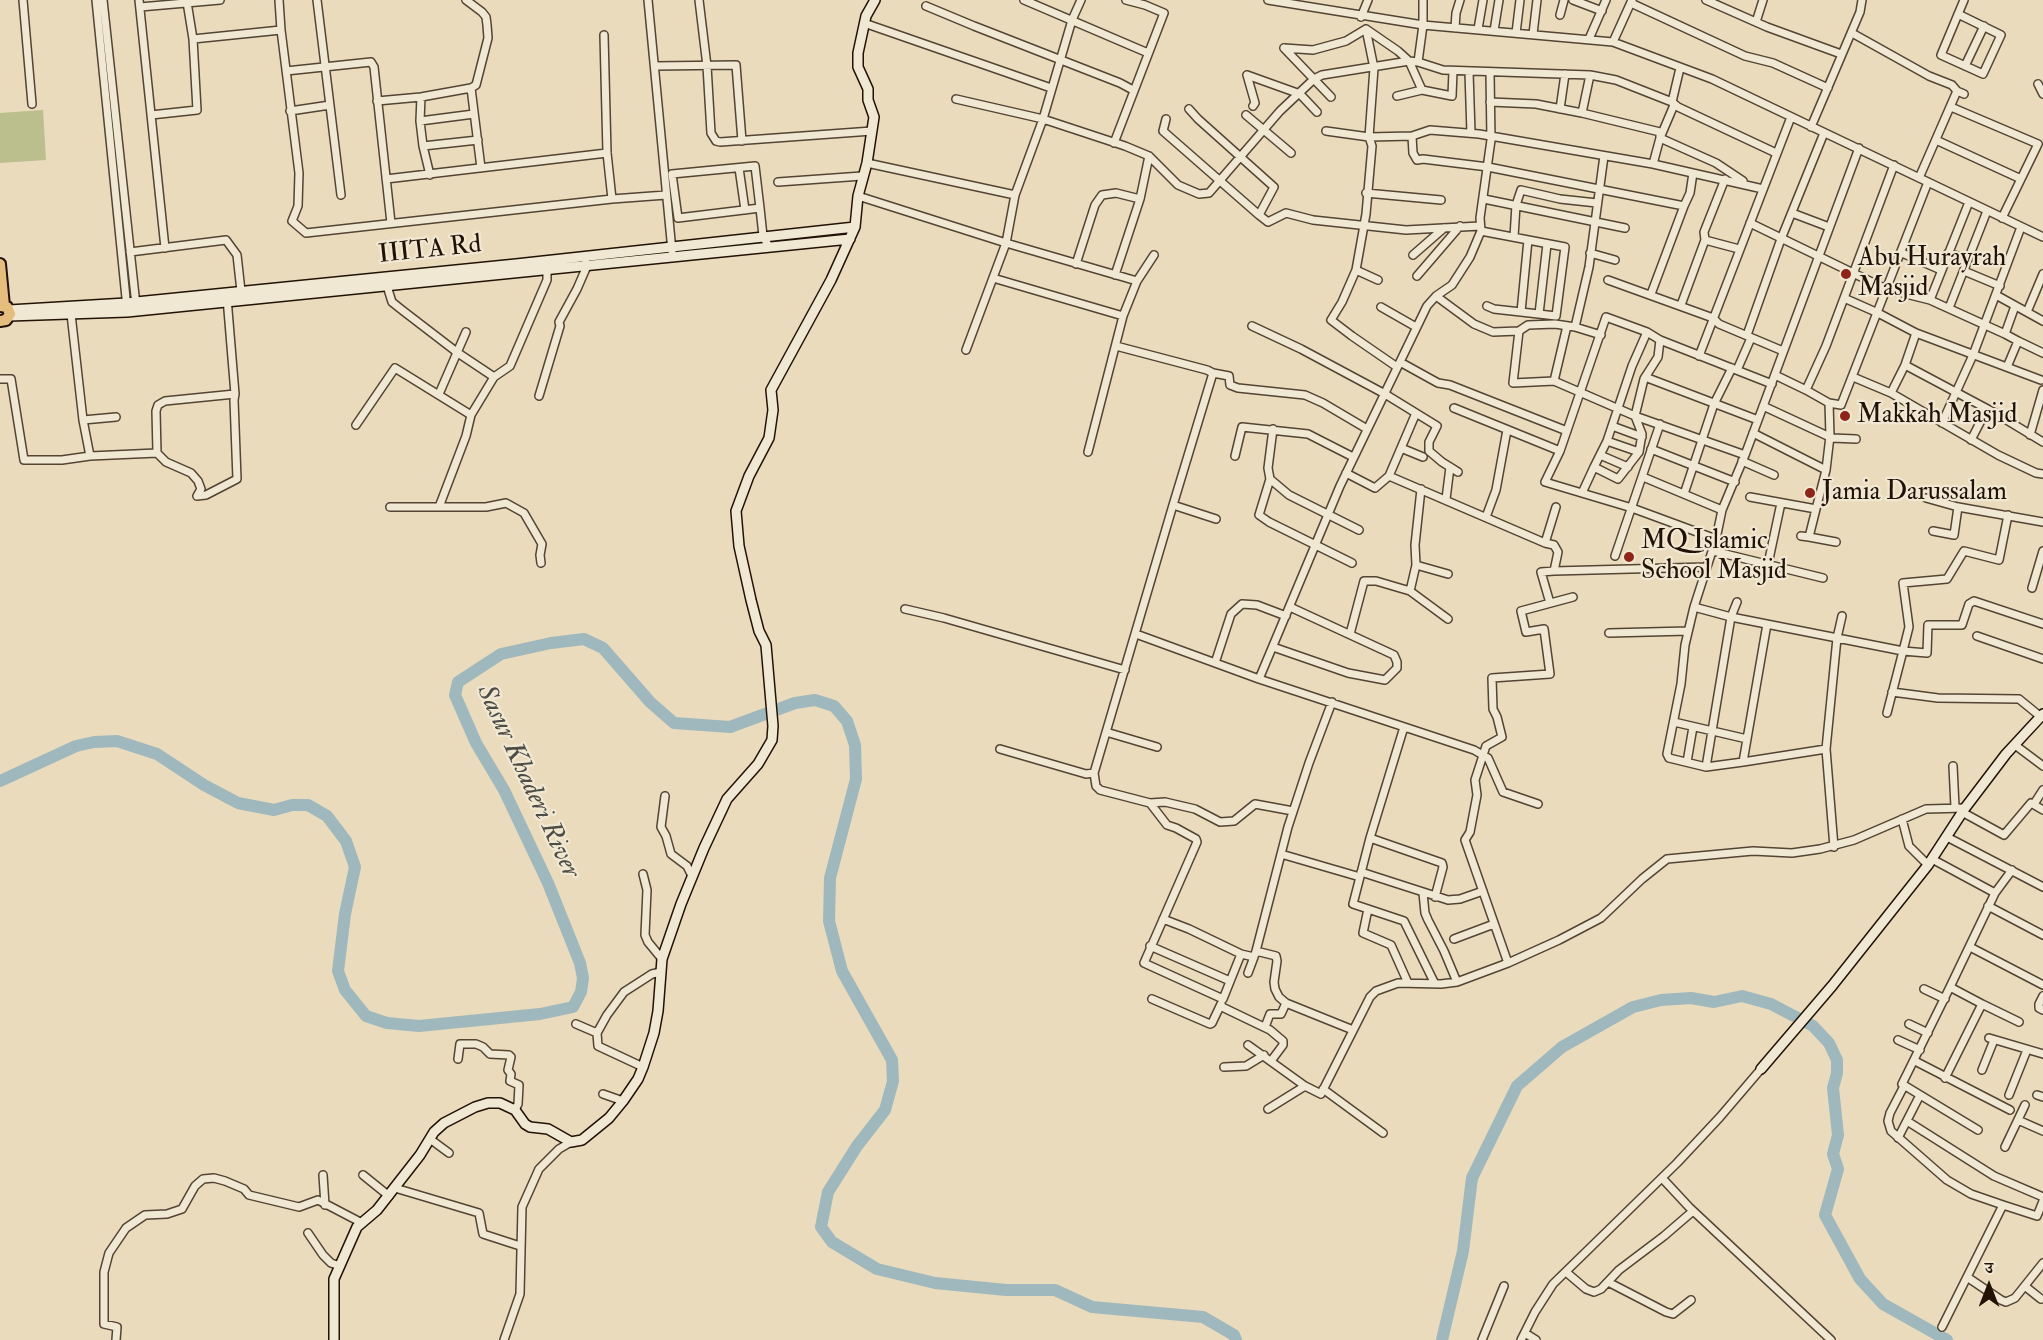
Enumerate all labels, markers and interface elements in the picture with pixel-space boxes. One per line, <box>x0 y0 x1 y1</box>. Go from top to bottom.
street label: IIITA Rd <box>377 230 483 272</box>
place label: Abu Hurayrah Masjid <box>1858 243 2006 304</box>
marker: Abu Hurayrah Masjid <box>1839 267 1853 281</box>
place label: Makkah Masjid <box>1857 400 2017 432</box>
marker: Makkah Masjid <box>1838 409 1852 423</box>
place label: Jamia Darussalam <box>1822 477 2007 509</box>
marker: Jamia Darussalam <box>1803 486 1817 500</box>
place label: MQ Islamic School Masjid <box>1641 526 1787 588</box>
marker: MQ Islamic School Masjid <box>1622 550 1636 564</box>
water label: Sasur Khaderi River <box>468 680 586 884</box>
north arrow <box>1959 1256 2019 1316</box>
text: उ <box>1985 1258 1993 1278</box>

